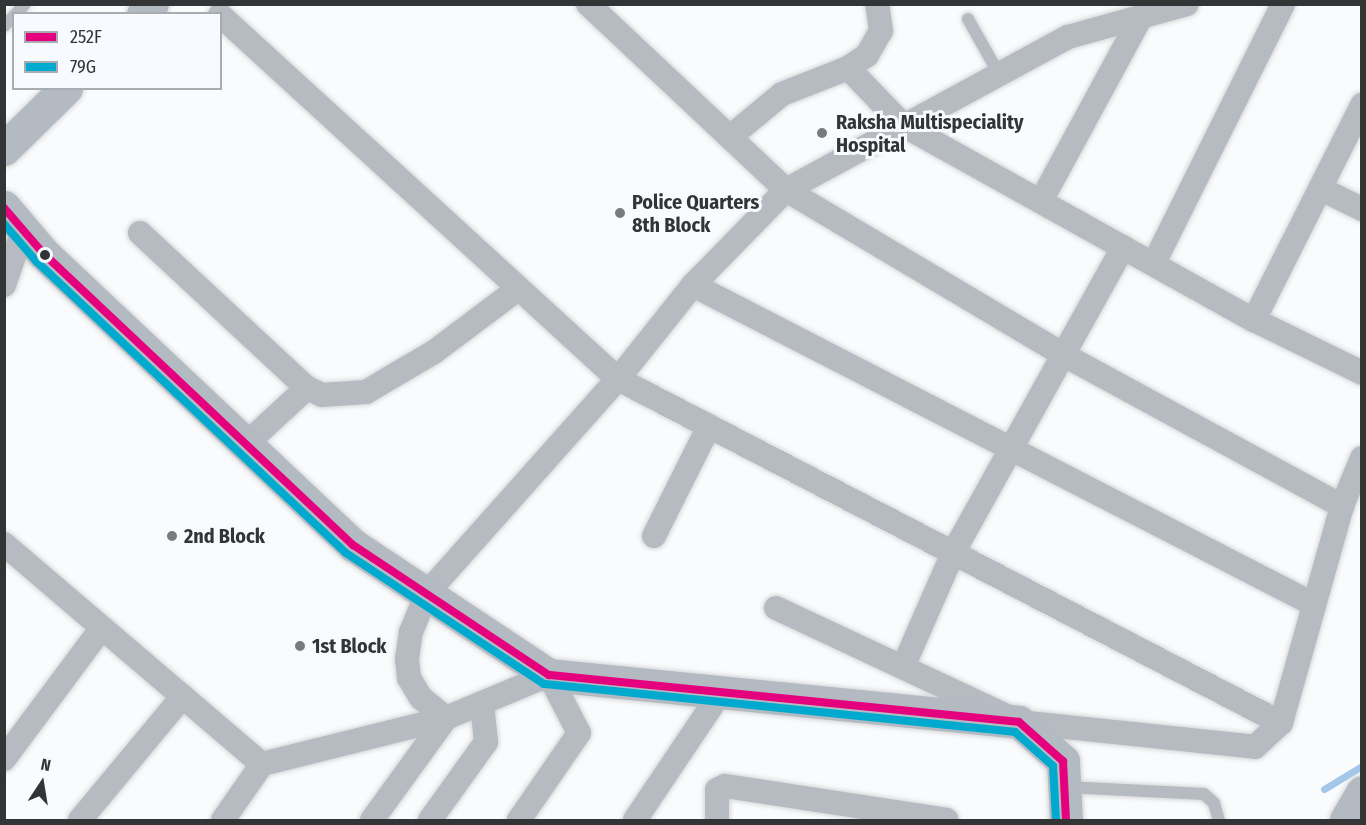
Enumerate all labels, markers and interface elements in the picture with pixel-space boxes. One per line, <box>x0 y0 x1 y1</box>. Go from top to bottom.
legend <box>12 12 222 90</box>
text: 252F <box>70 26 102 48</box>
text: 79G <box>70 56 96 78</box>
place label: Raksha Multispeciality Hospital <box>836 110 1023 157</box>
marker: Raksha Multispeciality Hospital <box>813 124 831 142</box>
place label: Police Quarters 8th Block <box>632 190 759 237</box>
marker: Police Quarters 8th Block <box>613 206 627 220</box>
unlabelled marker <box>39 249 51 261</box>
place label: 2nd Block <box>184 524 265 548</box>
marker: 2nd Block <box>165 529 179 543</box>
place label: 1st Block <box>312 634 387 658</box>
marker: 1st Block <box>293 639 307 653</box>
north arrow <box>12 753 72 813</box>
text: N <box>39 755 53 775</box>

